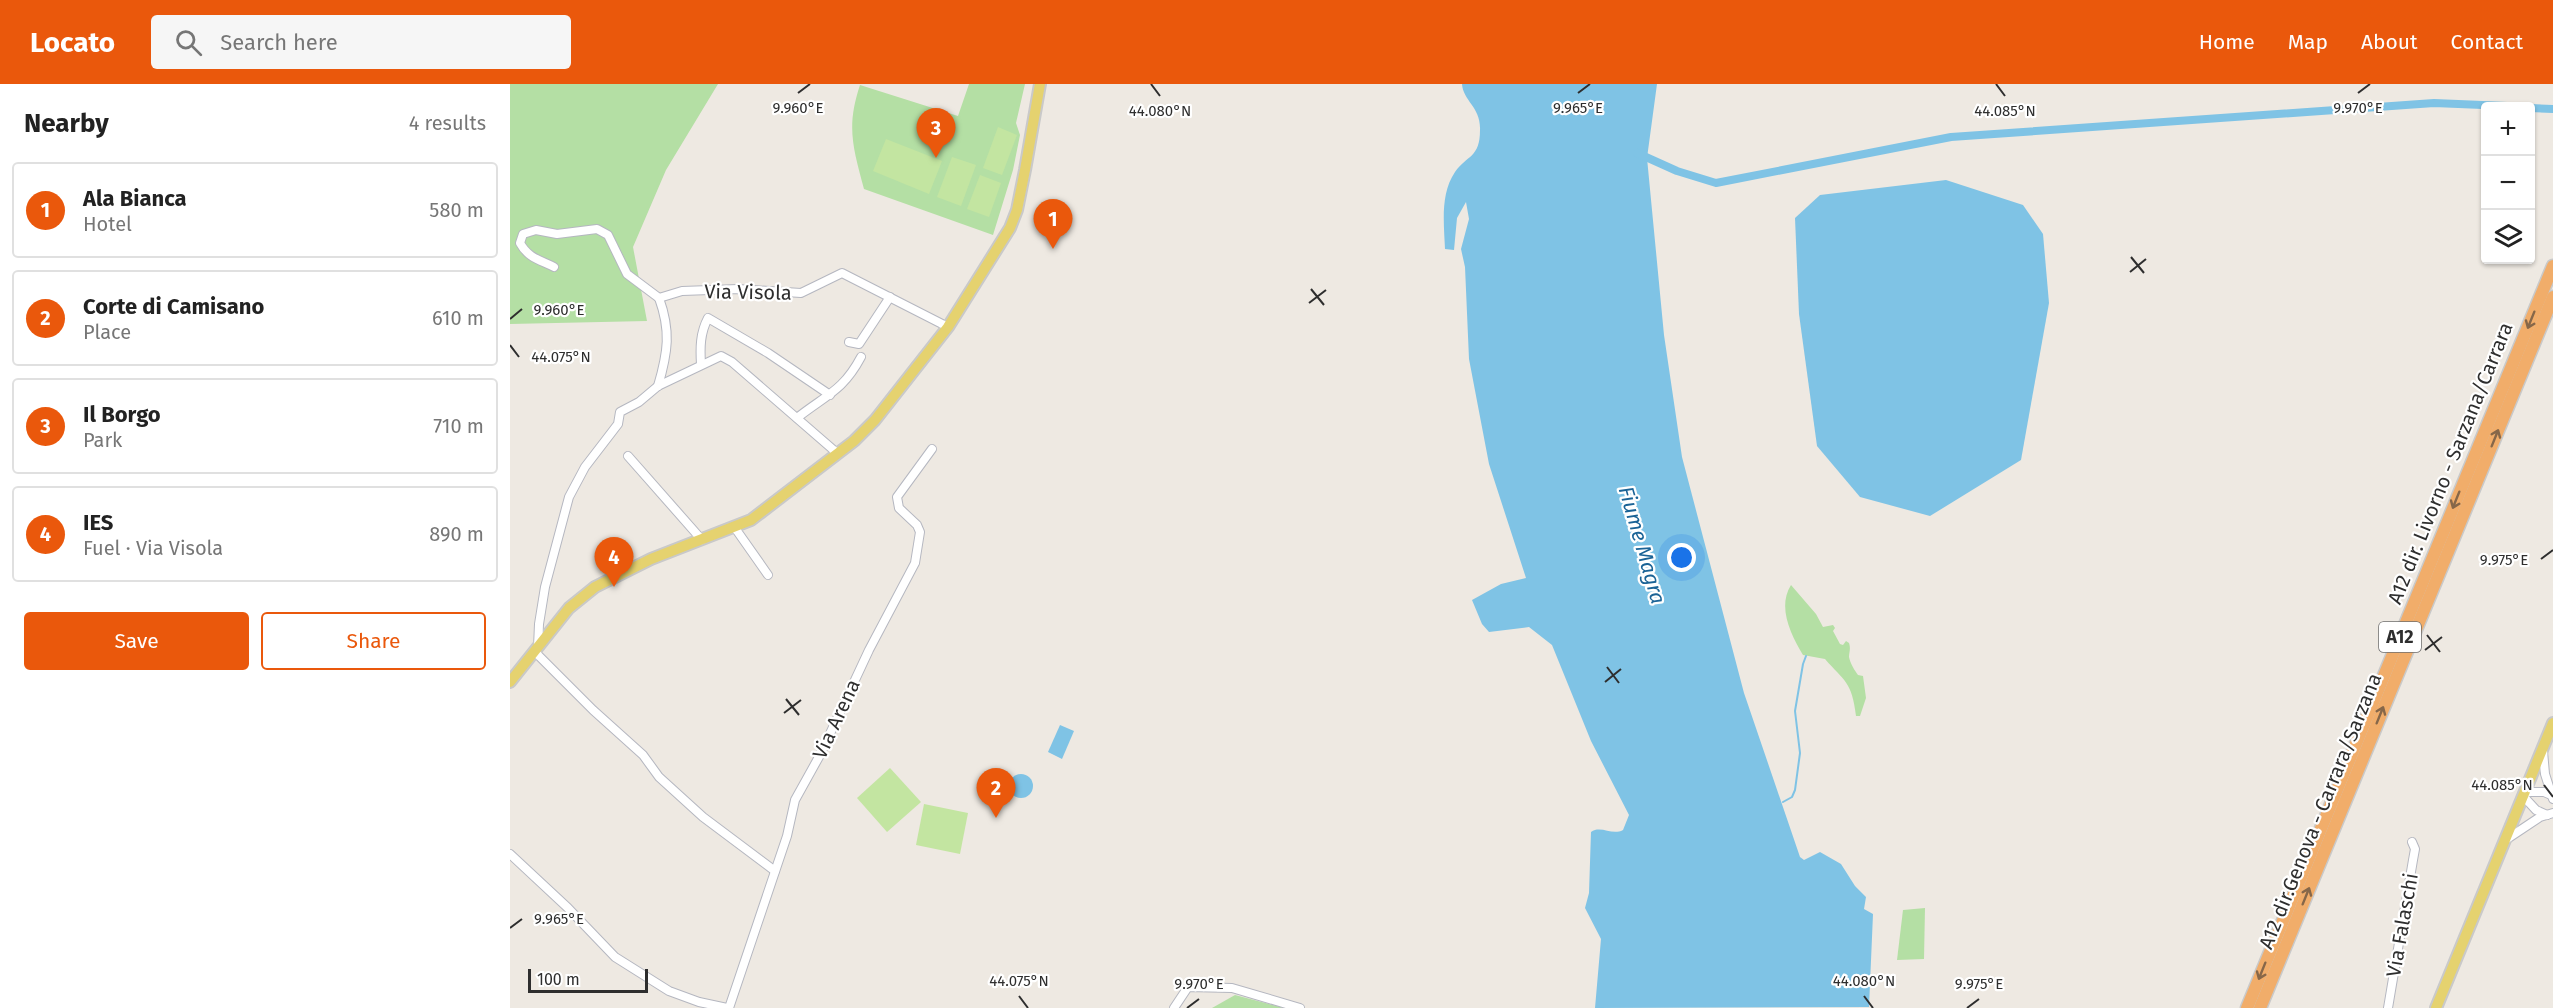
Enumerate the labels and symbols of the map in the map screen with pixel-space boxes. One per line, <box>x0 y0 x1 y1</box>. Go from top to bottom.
text: 9.960°E <box>772 99 824 117</box>
text: 9.965°E <box>1553 99 1603 117</box>
text: 9.970°E <box>2333 99 2383 117</box>
text: 44.080°N <box>1129 102 1191 120</box>
text: 44.085°N <box>1974 102 2036 120</box>
pin: 3 <box>916 109 956 158</box>
pin: 1 <box>1034 200 1072 249</box>
street label: Via Visola <box>704 279 792 305</box>
text: 9.960°E <box>533 301 585 319</box>
one-way arrow <box>2525 310 2536 328</box>
street label: A12 dir. Livorno - Sarzana/Carrara <box>2382 319 2518 607</box>
text: 44.075°N <box>531 348 591 366</box>
one-way arrow <box>2490 429 2501 448</box>
water label: Fiume Magra <box>1613 483 1671 607</box>
one-way arrow <box>2450 490 2461 509</box>
pin: 4 <box>594 538 634 587</box>
your location <box>1667 543 1696 572</box>
text: 9.975°E <box>2480 551 2528 569</box>
road number: A12 <box>2379 622 2421 652</box>
street label: A12 dir.Genova - Carrara/Sarzana <box>2254 670 2386 952</box>
street label: Via Arena <box>807 675 865 763</box>
one-way arrow <box>2375 707 2386 725</box>
pin: 2 <box>976 768 1016 818</box>
text: 44.085°N <box>2471 776 2533 794</box>
street label: Via Falaschi <box>2381 871 2423 979</box>
one-way arrow <box>2301 887 2312 905</box>
text: 9.965°E <box>534 910 584 928</box>
one-way arrow <box>2256 962 2267 980</box>
scale bar <box>528 966 648 994</box>
text: 44.075°N <box>989 972 1049 990</box>
text: 44.080°N <box>1833 972 1895 990</box>
text: 9.970°E <box>1174 975 1224 993</box>
text: 9.975°E <box>1955 975 2003 993</box>

